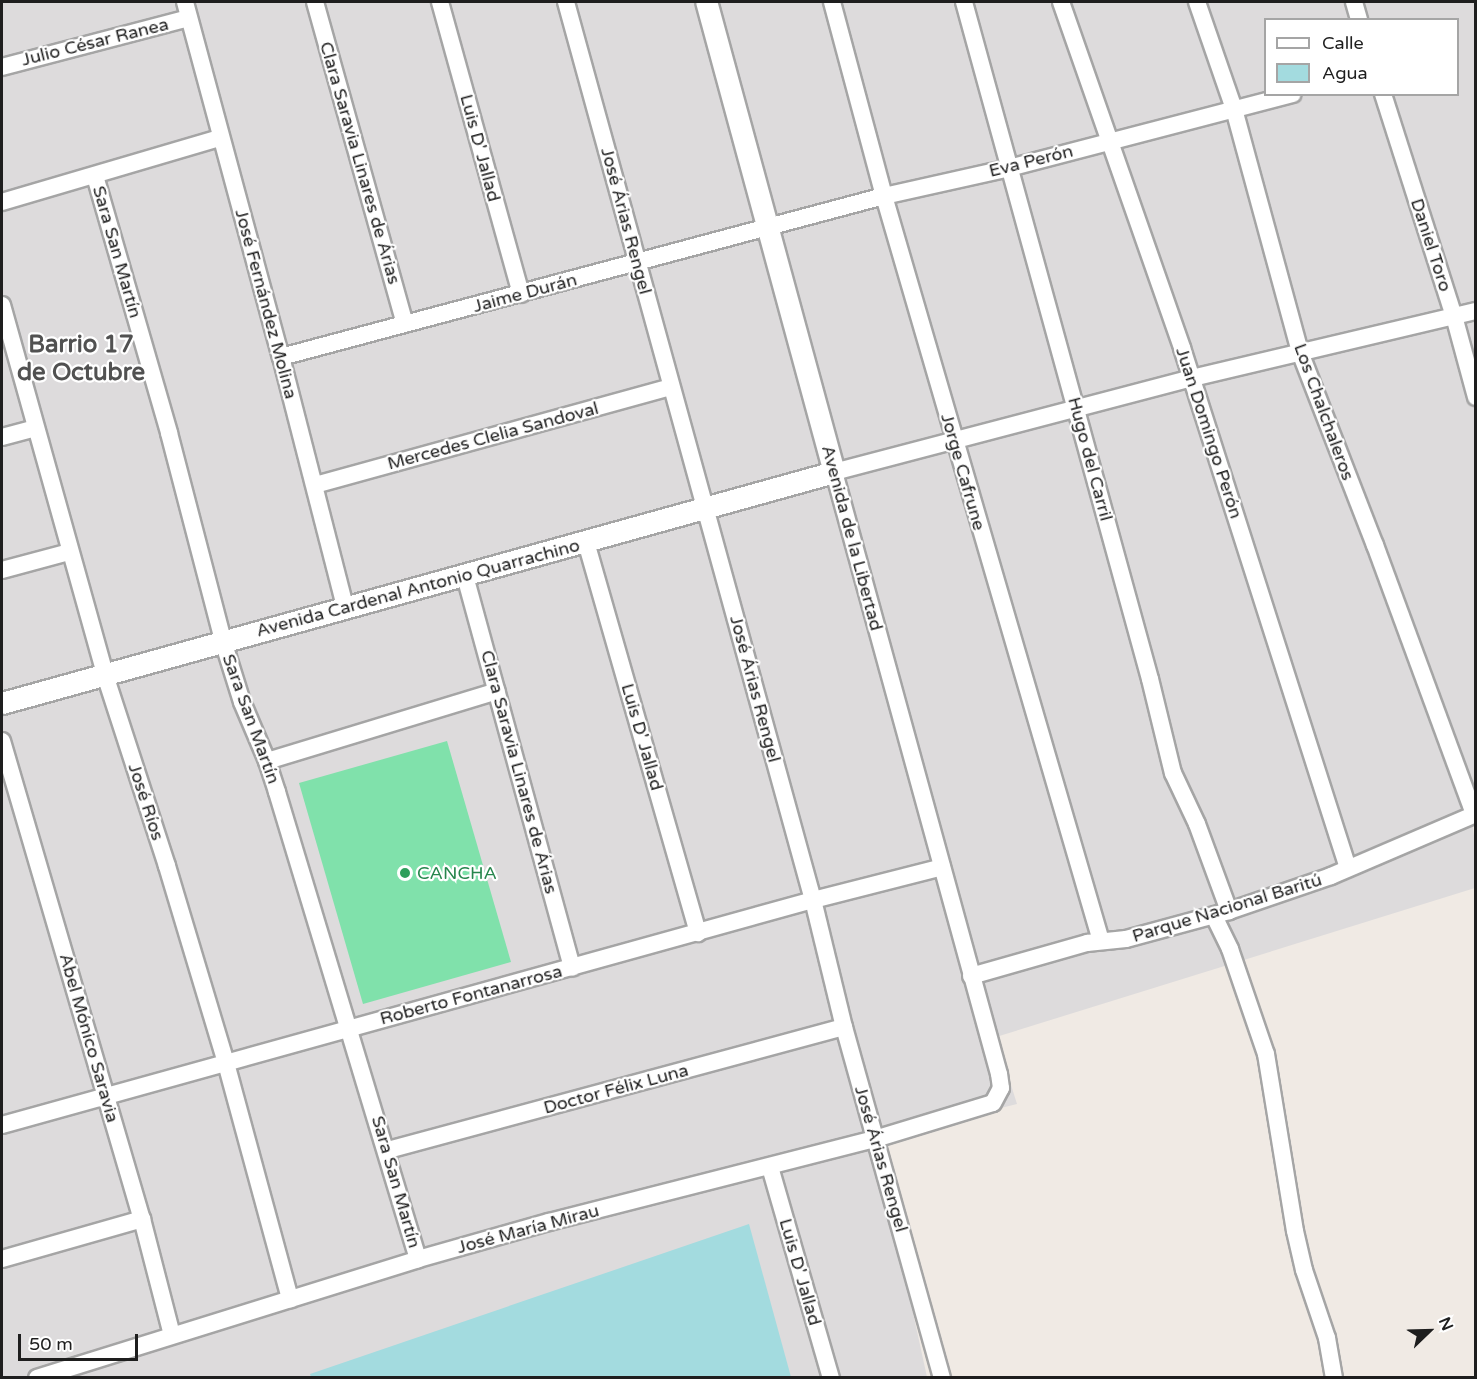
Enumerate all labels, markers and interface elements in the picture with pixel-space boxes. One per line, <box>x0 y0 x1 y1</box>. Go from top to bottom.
street label: Julio César Ranea <box>19 13 171 71</box>
legend <box>1264 18 1459 96</box>
text: Calle <box>1322 32 1364 54</box>
street label: Clara Saravia Linares de Árias <box>315 39 405 287</box>
text: Agua <box>1322 62 1368 84</box>
street label: Luis D' Jallad <box>455 92 505 204</box>
street label: Eva Perón <box>987 140 1075 182</box>
street label: José Árias Rengel <box>596 145 656 297</box>
street label: Sara San Martín <box>88 183 146 321</box>
street label: Daniel Toro <box>1406 196 1456 294</box>
street label: José Fernández Molina <box>230 207 302 401</box>
street label: Jaime Durán <box>471 269 579 317</box>
district label: Barrio 17 de Octubre <box>17 331 145 387</box>
street label: Los Chalchaleros <box>1289 341 1359 483</box>
street label: Juan Domingo Perón <box>1171 345 1247 521</box>
street label: Hugo del Carril <box>1063 395 1117 523</box>
street label: Mercedes Clelia Sandoval <box>385 397 601 475</box>
street label: Jorge Cafrune <box>936 411 990 533</box>
street label: Avenida de la Libertad <box>817 443 887 633</box>
street label: Avenida Cardenal Antonio Quarrachino <box>254 534 582 642</box>
street label: José Árias Rengel <box>725 613 785 765</box>
street label: Clara Saravia Linares de Árias <box>476 648 562 896</box>
street label: Sara San Martín <box>218 651 284 787</box>
street label: Luis D' Jallad <box>616 681 668 793</box>
street label: José Ríos <box>123 761 169 843</box>
place label: CANCHA <box>417 862 497 884</box>
marker: CANCHA <box>398 866 412 880</box>
street label: Parque Nacional Baritú <box>1130 869 1324 947</box>
street label: Abel Mónico Saravia <box>55 951 123 1125</box>
street label: Roberto Fontanarrosa <box>378 960 564 1030</box>
street label: Doctor Félix Luna <box>541 1059 691 1119</box>
street label: José Árias Rengel <box>850 1083 912 1235</box>
street label: Sara San Martín <box>367 1113 425 1251</box>
street label: José María Mirau <box>455 1200 601 1258</box>
street label: Luis D' Jallad <box>774 1216 826 1328</box>
north arrow <box>1399 1301 1459 1361</box>
text: N <box>1434 1314 1457 1334</box>
scale bar <box>21 1322 141 1360</box>
text: 50 m <box>29 1333 73 1355</box>

